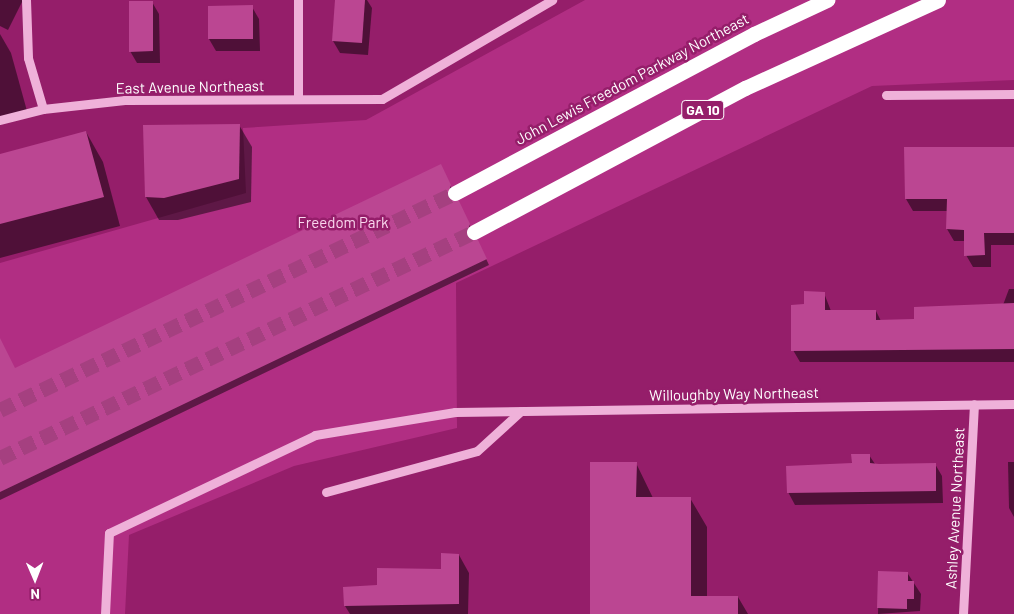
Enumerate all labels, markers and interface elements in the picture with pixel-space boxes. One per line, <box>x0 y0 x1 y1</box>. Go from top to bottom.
street label: John Lewis Freedom Parkway Northeast <box>512 10 752 148</box>
street label: East Avenue Northeast <box>115 77 265 97</box>
road number: GA 10 <box>680 98 726 122</box>
park label: Freedom Park <box>298 214 388 232</box>
street label: Willoughby Way Northeast <box>649 384 819 404</box>
street label: Ashley Avenue Northeast <box>942 427 968 589</box>
north arrow <box>10 554 60 604</box>
text: N <box>30 586 40 603</box>

